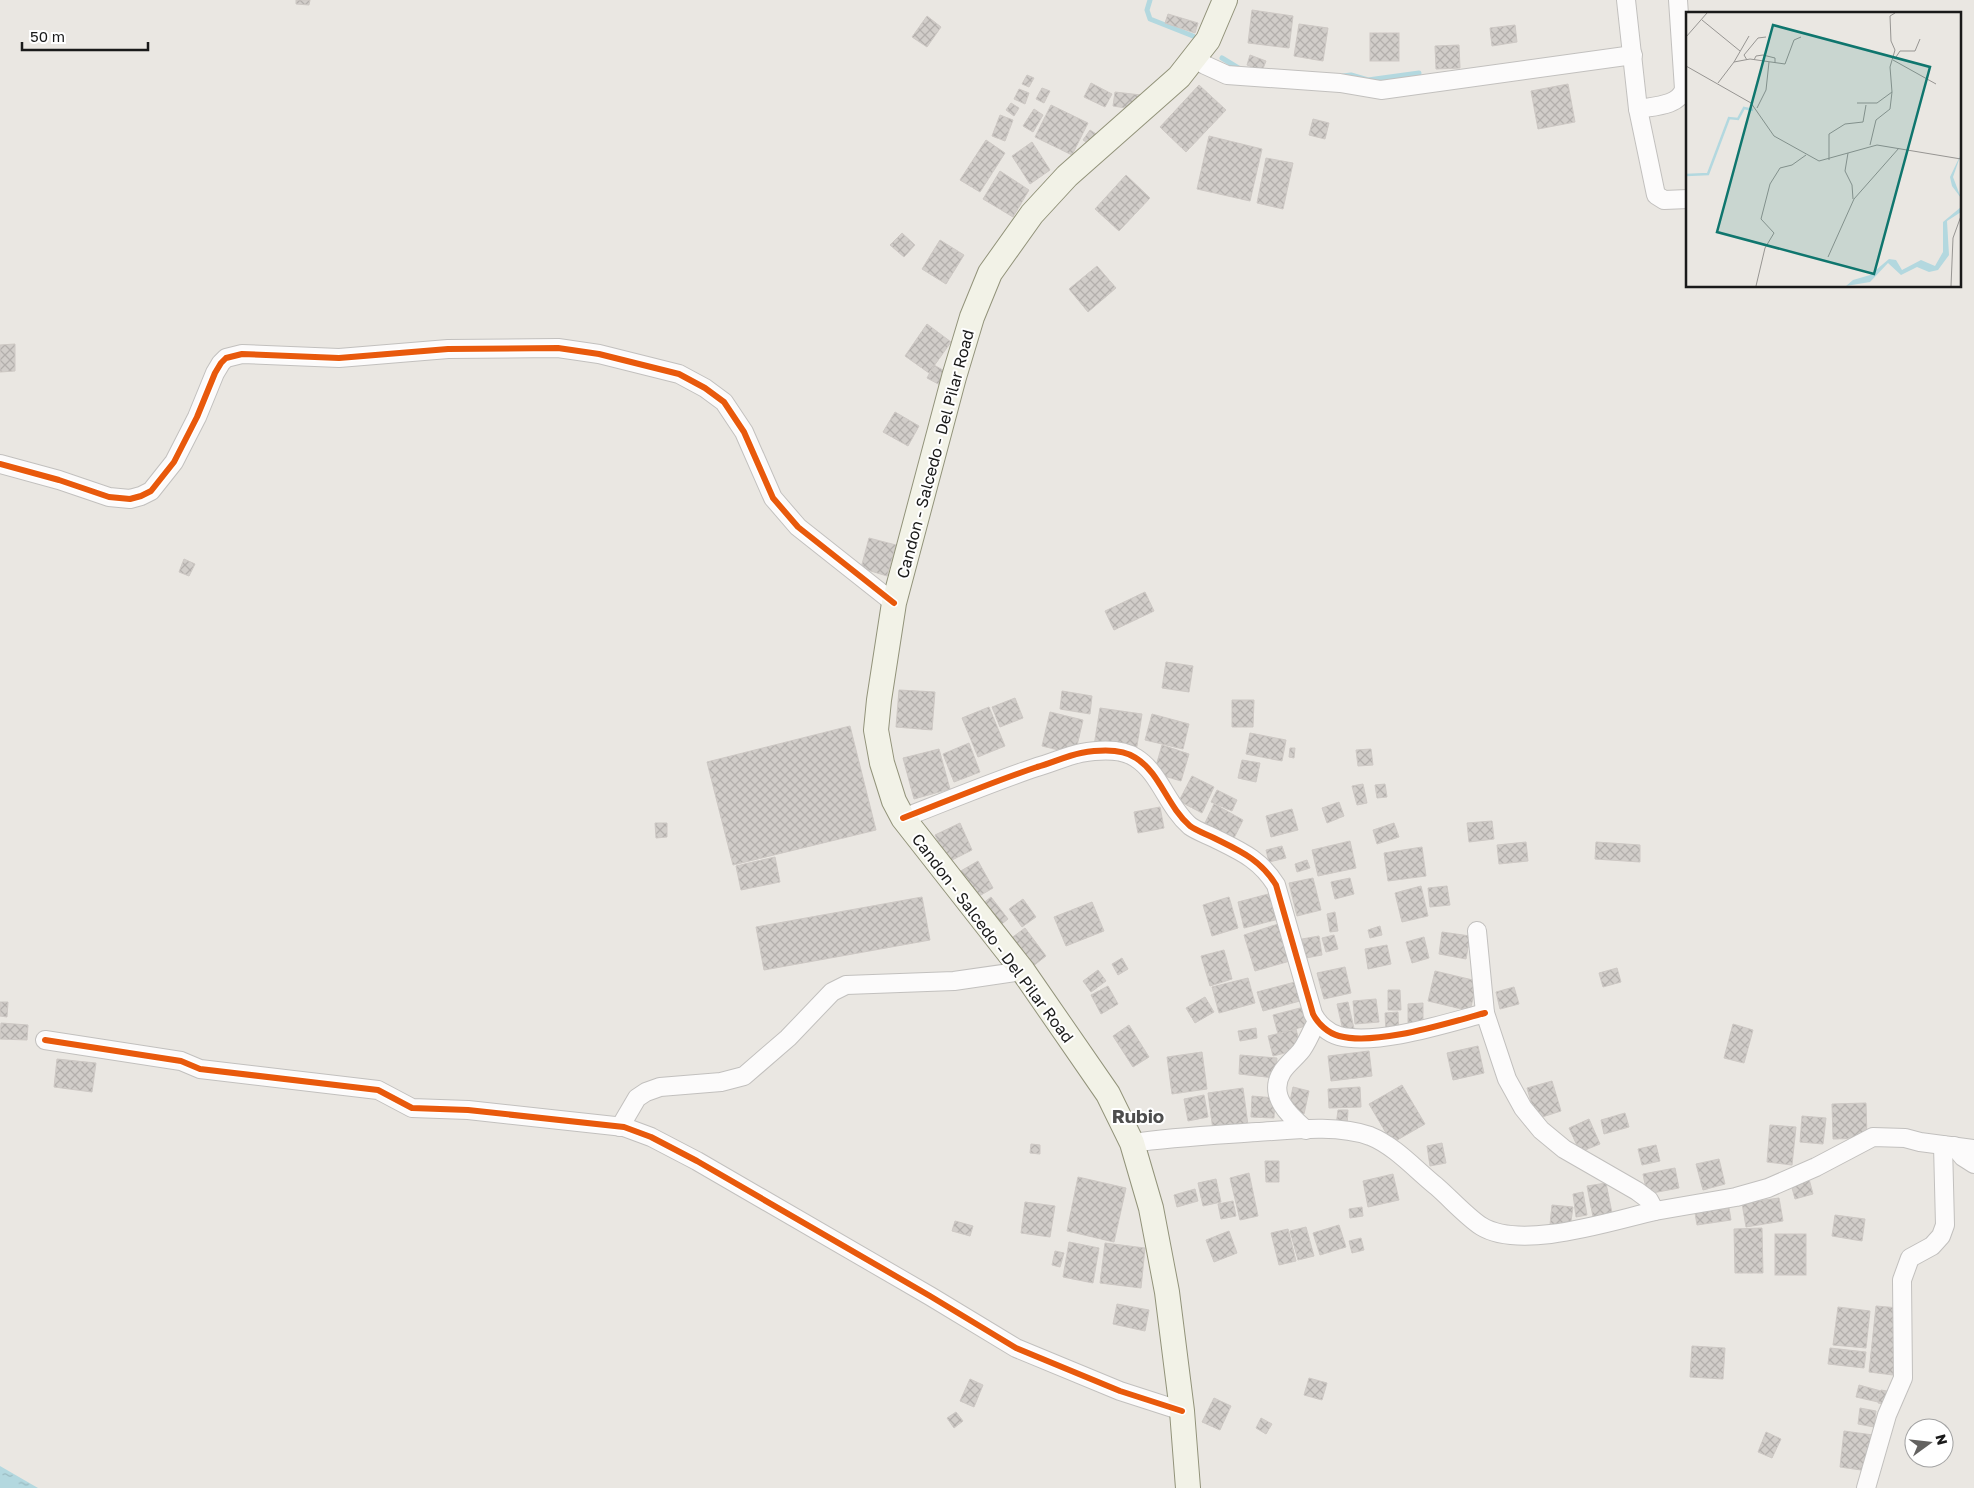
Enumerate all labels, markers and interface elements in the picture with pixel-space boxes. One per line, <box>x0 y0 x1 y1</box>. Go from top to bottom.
inset map <box>1686 12 1962 288</box>
scale bar <box>22 20 149 52</box>
text: 50 m <box>30 27 65 45</box>
street label: Candon - Salcedo - Del Pilar Road <box>892 327 978 581</box>
street label: Candon - Salcedo - Del Pilar Road <box>908 829 1078 1047</box>
district label: Rubio <box>1112 1104 1164 1127</box>
north arrow <box>1904 1418 1954 1468</box>
text: N <box>1932 1432 1952 1447</box>

